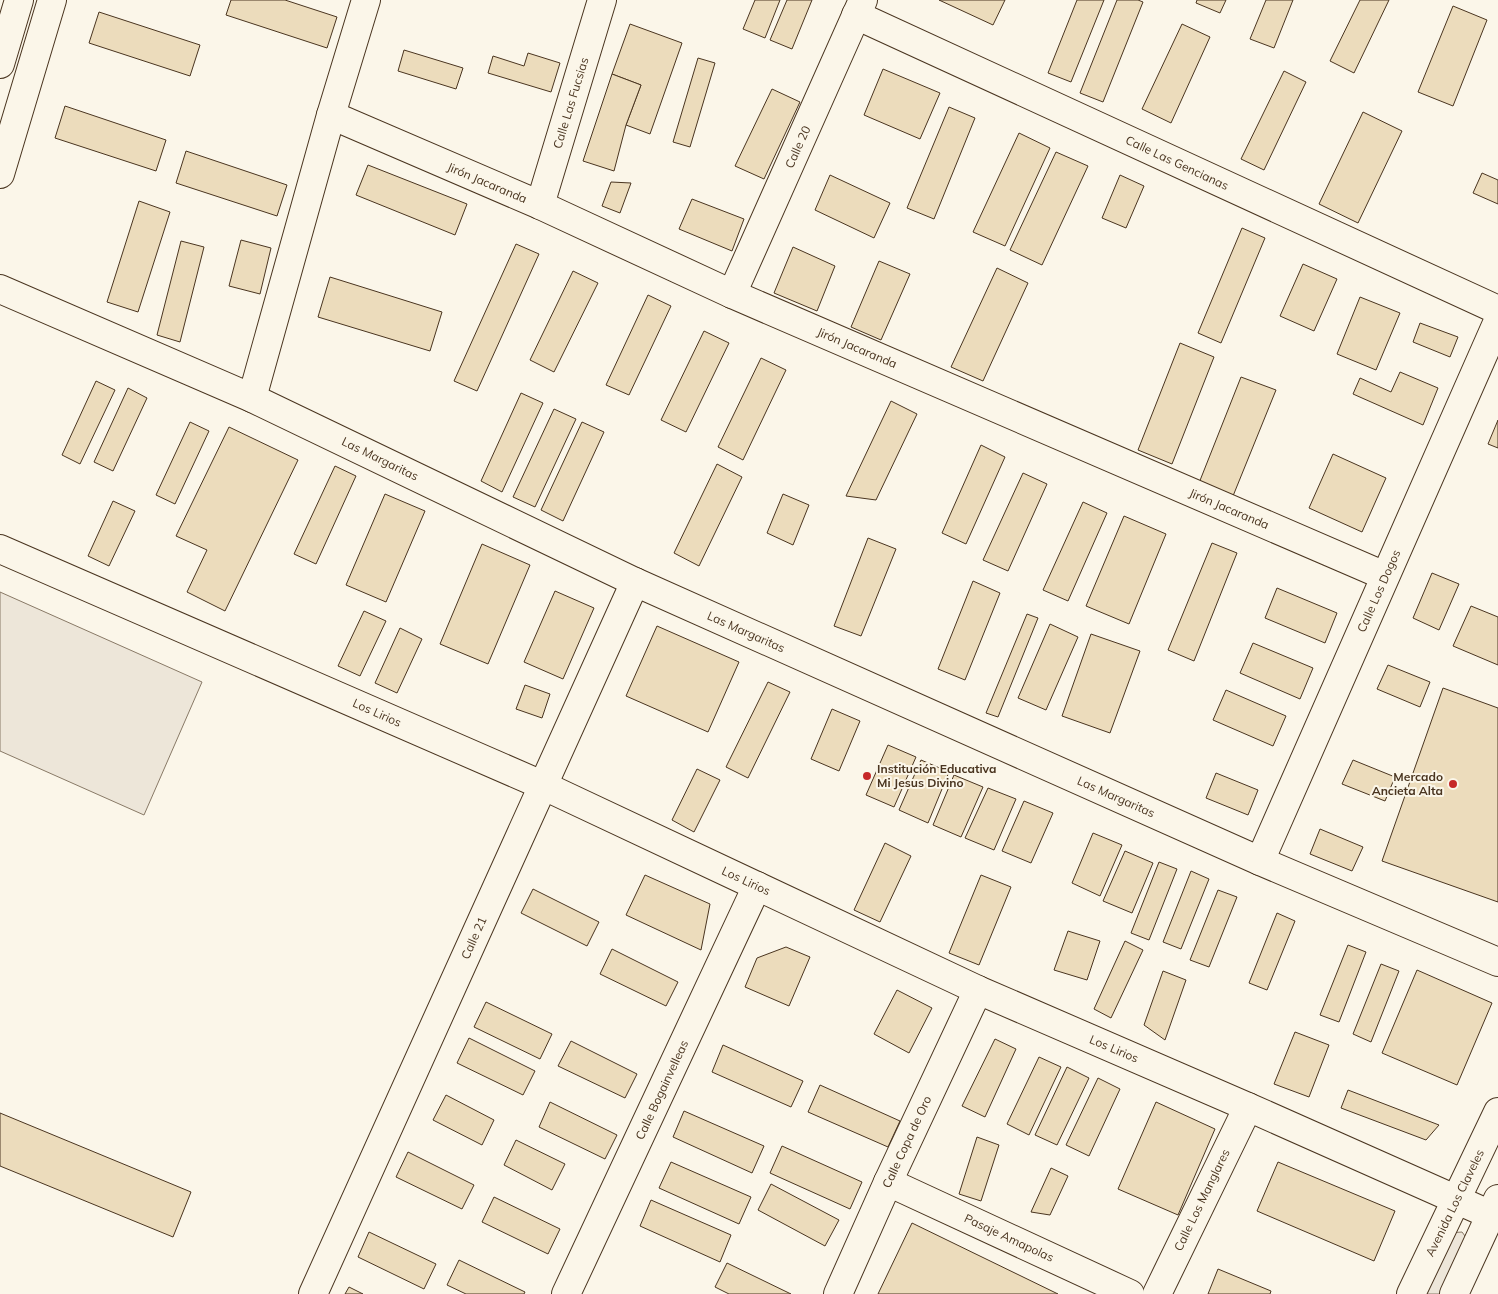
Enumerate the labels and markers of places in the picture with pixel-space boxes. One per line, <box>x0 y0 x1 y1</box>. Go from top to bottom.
place label: Institución Educativa Mi Jesus Divino <box>877 761 996 790</box>
place label: Mercado Ancieta Alta <box>1372 769 1443 798</box>
marker: Institución Educativa Mi Jesus Divino <box>861 770 873 782</box>
marker: Mercado Ancieta Alta <box>1447 778 1459 790</box>

